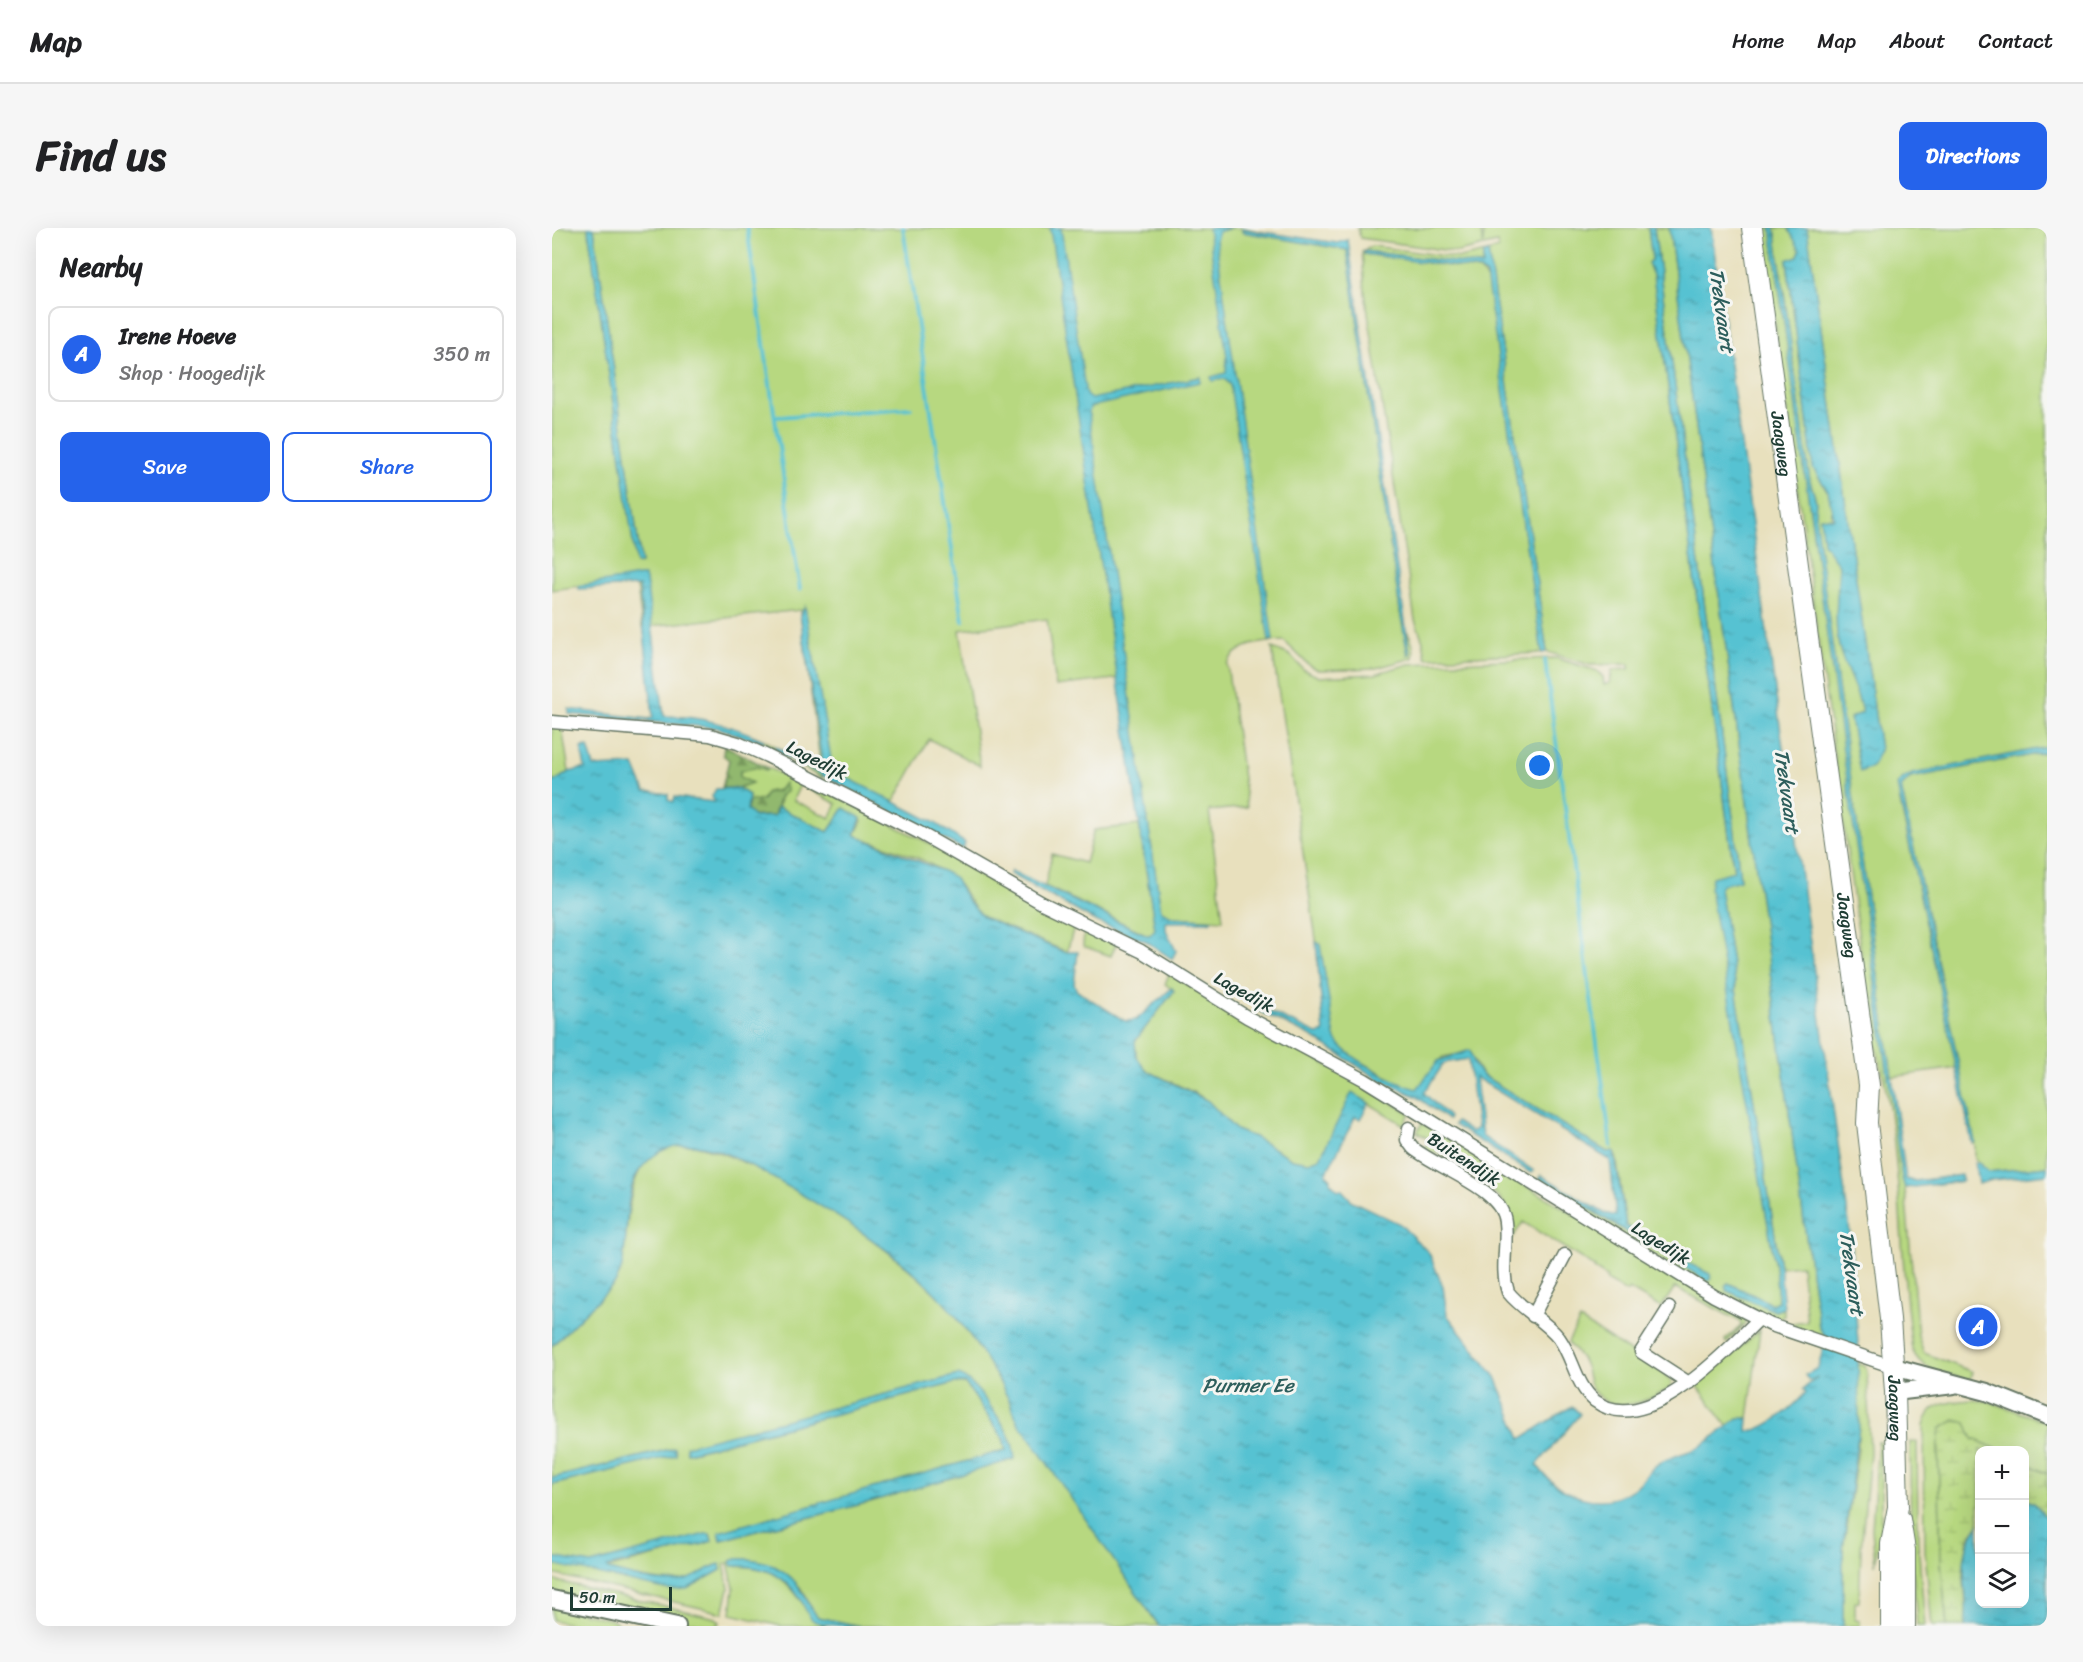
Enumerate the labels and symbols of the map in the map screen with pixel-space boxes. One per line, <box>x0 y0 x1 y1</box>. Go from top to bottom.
water label: Trekvaart <box>1699 266 1746 357</box>
street label: Jaagweg <box>1761 408 1802 479</box>
street label: Lagedijk <box>781 731 854 789</box>
water label: Trekvaart <box>1764 747 1811 838</box>
your location <box>1525 751 1554 780</box>
street label: Jaagweg <box>1827 890 1868 960</box>
street label: Lagedijk <box>1208 962 1281 1022</box>
street label: Buitendijk <box>1421 1123 1507 1195</box>
street label: Lagedijk <box>1625 1212 1697 1274</box>
water label: Trekvaart <box>1829 1229 1876 1320</box>
pin: A <box>1958 1304 1998 1350</box>
water label: Purmer Ee <box>1203 1368 1296 1403</box>
street label: Jaagweg <box>1878 1373 1912 1442</box>
scale bar <box>570 1584 672 1612</box>

